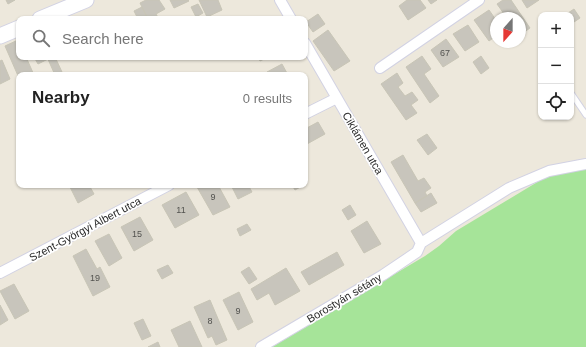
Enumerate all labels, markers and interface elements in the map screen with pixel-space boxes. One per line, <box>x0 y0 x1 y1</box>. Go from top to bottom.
north arrow <box>490 12 526 48</box>
map controls <box>538 12 574 120</box>
button: + <box>538 12 574 48</box>
search box <box>16 16 308 60</box>
icon: search <box>30 27 52 49</box>
text: Search here <box>62 30 144 47</box>
house number: 67 <box>440 48 450 58</box>
button: − <box>538 48 574 84</box>
button: locate <box>538 84 574 120</box>
text: Nearby <box>32 88 90 107</box>
text: 0 results <box>243 91 292 106</box>
street label: Ciklámen utca <box>340 110 386 177</box>
house number: 9 <box>210 192 216 202</box>
street label: Szent-Györgyi Albert utca <box>27 194 144 264</box>
house number: 11 <box>176 205 186 215</box>
house number: 15 <box>132 229 142 239</box>
street label: Borostyán sétány <box>304 271 384 325</box>
house number: 19 <box>90 273 100 283</box>
house number: 9 <box>235 306 241 316</box>
house number: 8 <box>207 316 213 326</box>

